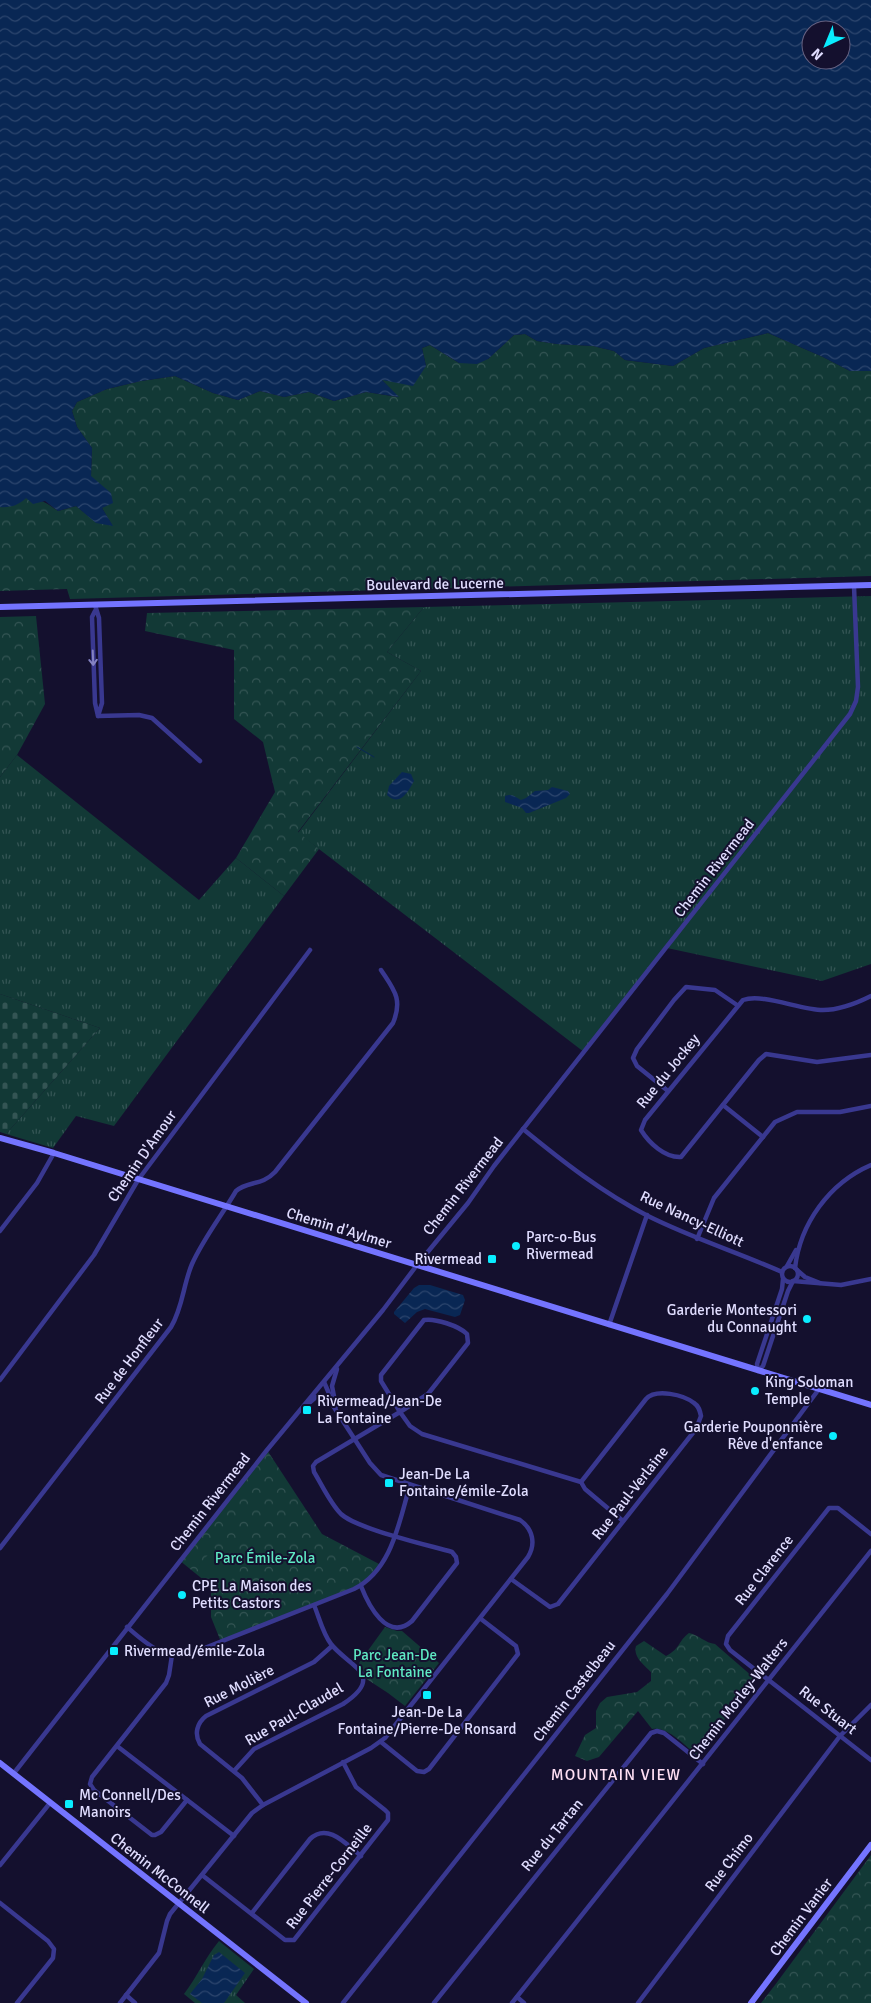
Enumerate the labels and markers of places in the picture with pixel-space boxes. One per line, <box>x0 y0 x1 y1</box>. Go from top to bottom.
place label: Parc-o-Bus Rivermead <box>526 1228 597 1263</box>
marker: Parc-o-Bus Rivermead <box>510 1240 522 1252</box>
place label: Rivermead <box>414 1250 482 1268</box>
marker: Rivermead <box>486 1253 498 1265</box>
place label: Garderie Montessori du Connaught <box>667 1301 797 1336</box>
marker: Garderie Montessori du Connaught <box>801 1313 813 1325</box>
place label: King Soloman Temple <box>765 1373 853 1408</box>
marker: King Soloman Temple <box>749 1385 761 1397</box>
place label: Rivermead/Jean-De La Fontaine <box>317 1392 442 1427</box>
marker: Rivermead/Jean-De La Fontaine <box>301 1404 313 1416</box>
place label: Garderie Pouponnière Rêve d'enfance <box>684 1418 823 1453</box>
marker: Garderie Pouponnière Rêve d'enfance <box>827 1430 839 1442</box>
place label: Jean-De La Fontaine/émile-Zola <box>399 1465 529 1500</box>
marker: Jean-De La Fontaine/émile-Zola <box>383 1477 395 1489</box>
place label: CPE La Maison des Petits Castors <box>192 1577 312 1612</box>
marker: CPE La Maison des Petits Castors <box>176 1589 188 1601</box>
place label: Rivermead/émile-Zola <box>124 1642 265 1660</box>
marker: Rivermead/émile-Zola <box>108 1645 120 1657</box>
marker: Jean-De La Fontaine/Pierre-De Ronsard <box>421 1689 433 1701</box>
place label: Jean-De La Fontaine/Pierre-De Ronsard <box>338 1703 516 1738</box>
place label: Mc Connell/Des Manoirs <box>79 1786 181 1821</box>
marker: Mc Connell/Des Manoirs <box>63 1798 75 1810</box>

